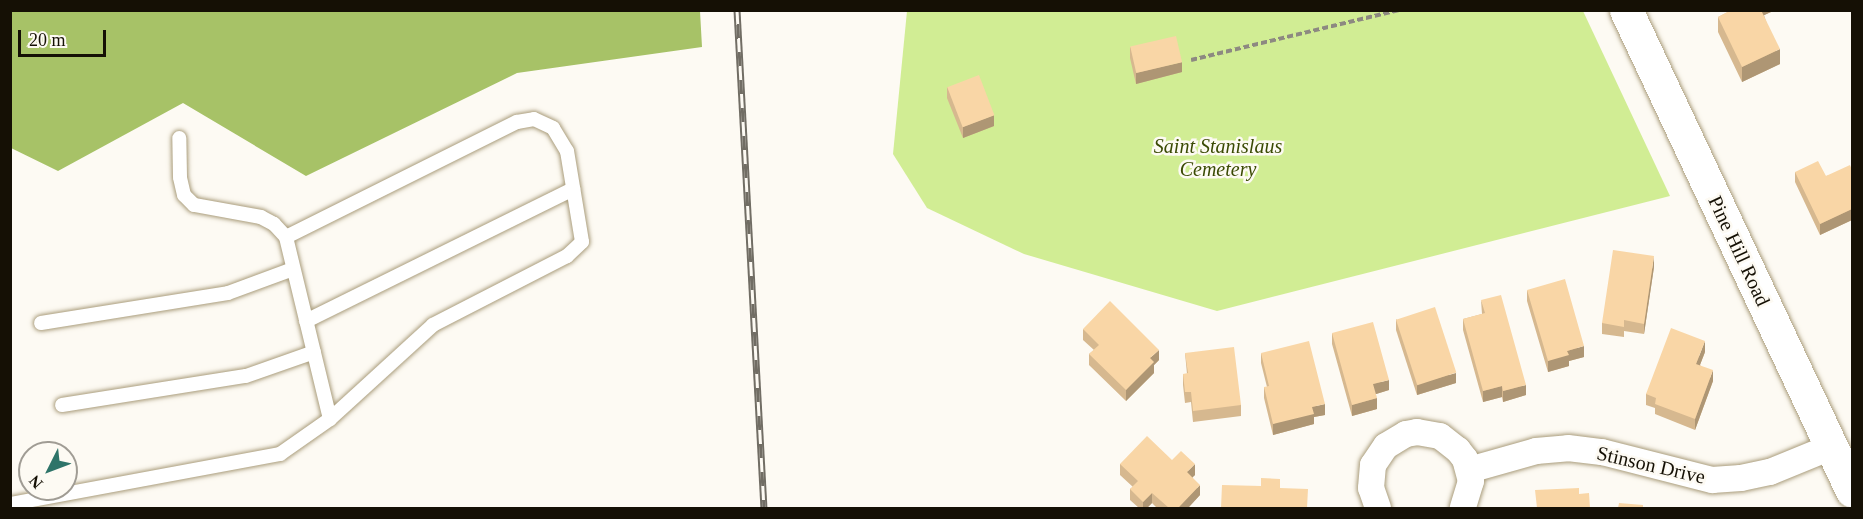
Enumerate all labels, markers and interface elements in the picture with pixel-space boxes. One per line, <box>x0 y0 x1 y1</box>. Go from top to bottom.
scale bar <box>21 18 110 56</box>
text: 20 m <box>29 30 66 50</box>
park label: Saint Stanislaus Cemetery <box>1154 134 1282 181</box>
street label: Pine Hill Road <box>1703 192 1775 310</box>
north arrow <box>18 441 78 501</box>
street label: Stinson Drive <box>1594 441 1708 489</box>
text: N <box>26 472 46 492</box>

